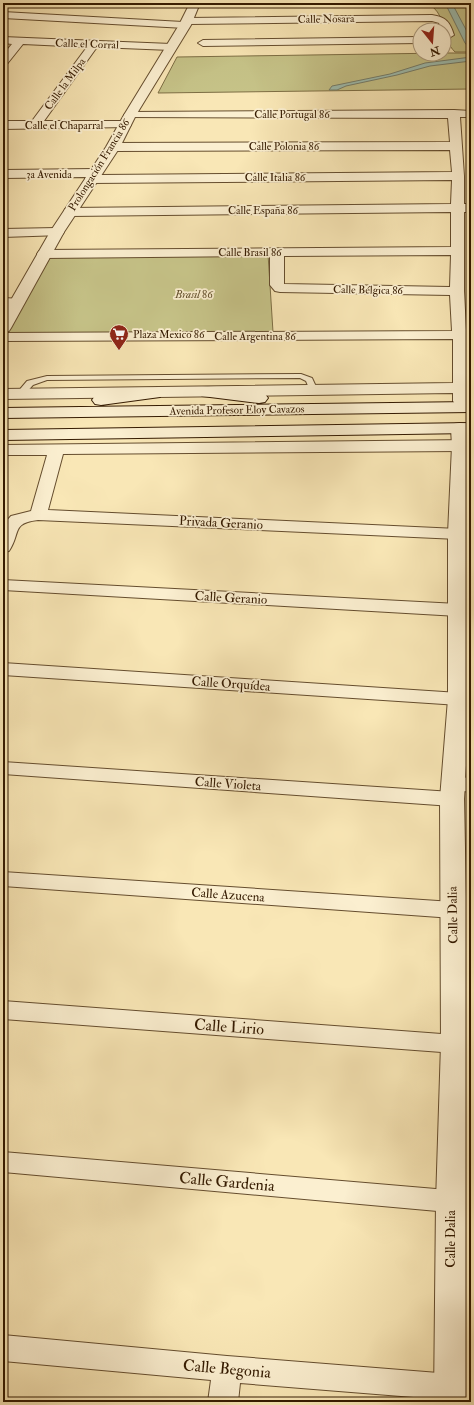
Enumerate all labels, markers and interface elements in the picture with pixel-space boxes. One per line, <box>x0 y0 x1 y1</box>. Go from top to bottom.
street label: Calle Nosara <box>297 12 355 26</box>
north arrow <box>412 22 452 62</box>
street label: Calle el Corral <box>55 36 119 52</box>
text: N <box>427 43 442 59</box>
street label: Calle la Milpa <box>42 55 89 113</box>
street label: Calle Portugal 86 <box>254 108 331 121</box>
street label: Prolongación Francia 86 <box>65 116 133 213</box>
street label: Calle el Chaparral <box>25 119 104 133</box>
street label: Calle Polonia 86 <box>249 140 321 153</box>
street label: 3a Avenida <box>26 168 72 181</box>
street label: Calle Italia 86 <box>245 171 307 184</box>
street label: Calle España 86 <box>228 204 299 218</box>
street label: Calle Brasil 86 <box>218 246 283 259</box>
street label: Calle Bélgica 86 <box>333 283 405 297</box>
park label: Brasil 86 <box>174 288 213 301</box>
supermarket icon: Plaza Mexico 86 <box>108 323 130 351</box>
place label: Plaza Mexico 86 <box>133 328 206 341</box>
street label: Calle Argentina 86 <box>214 330 297 343</box>
street label: Avenida Profesor Eloy Cavazos <box>168 402 305 419</box>
street label: Privada Geranio <box>179 513 263 533</box>
street label: Calle Geranio <box>194 588 268 608</box>
street label: Calle Orquídea <box>191 673 272 695</box>
street label: Calle Violeta <box>194 774 262 794</box>
street label: Calle Azucena <box>191 884 266 906</box>
street label: Calle Dalia <box>444 885 462 944</box>
street label: Calle Lirio <box>193 1015 265 1039</box>
street label: Calle Gardenia <box>178 1168 276 1196</box>
street label: Calle Dalia <box>443 1210 459 1268</box>
street label: Calle Begonia <box>182 1355 272 1383</box>

